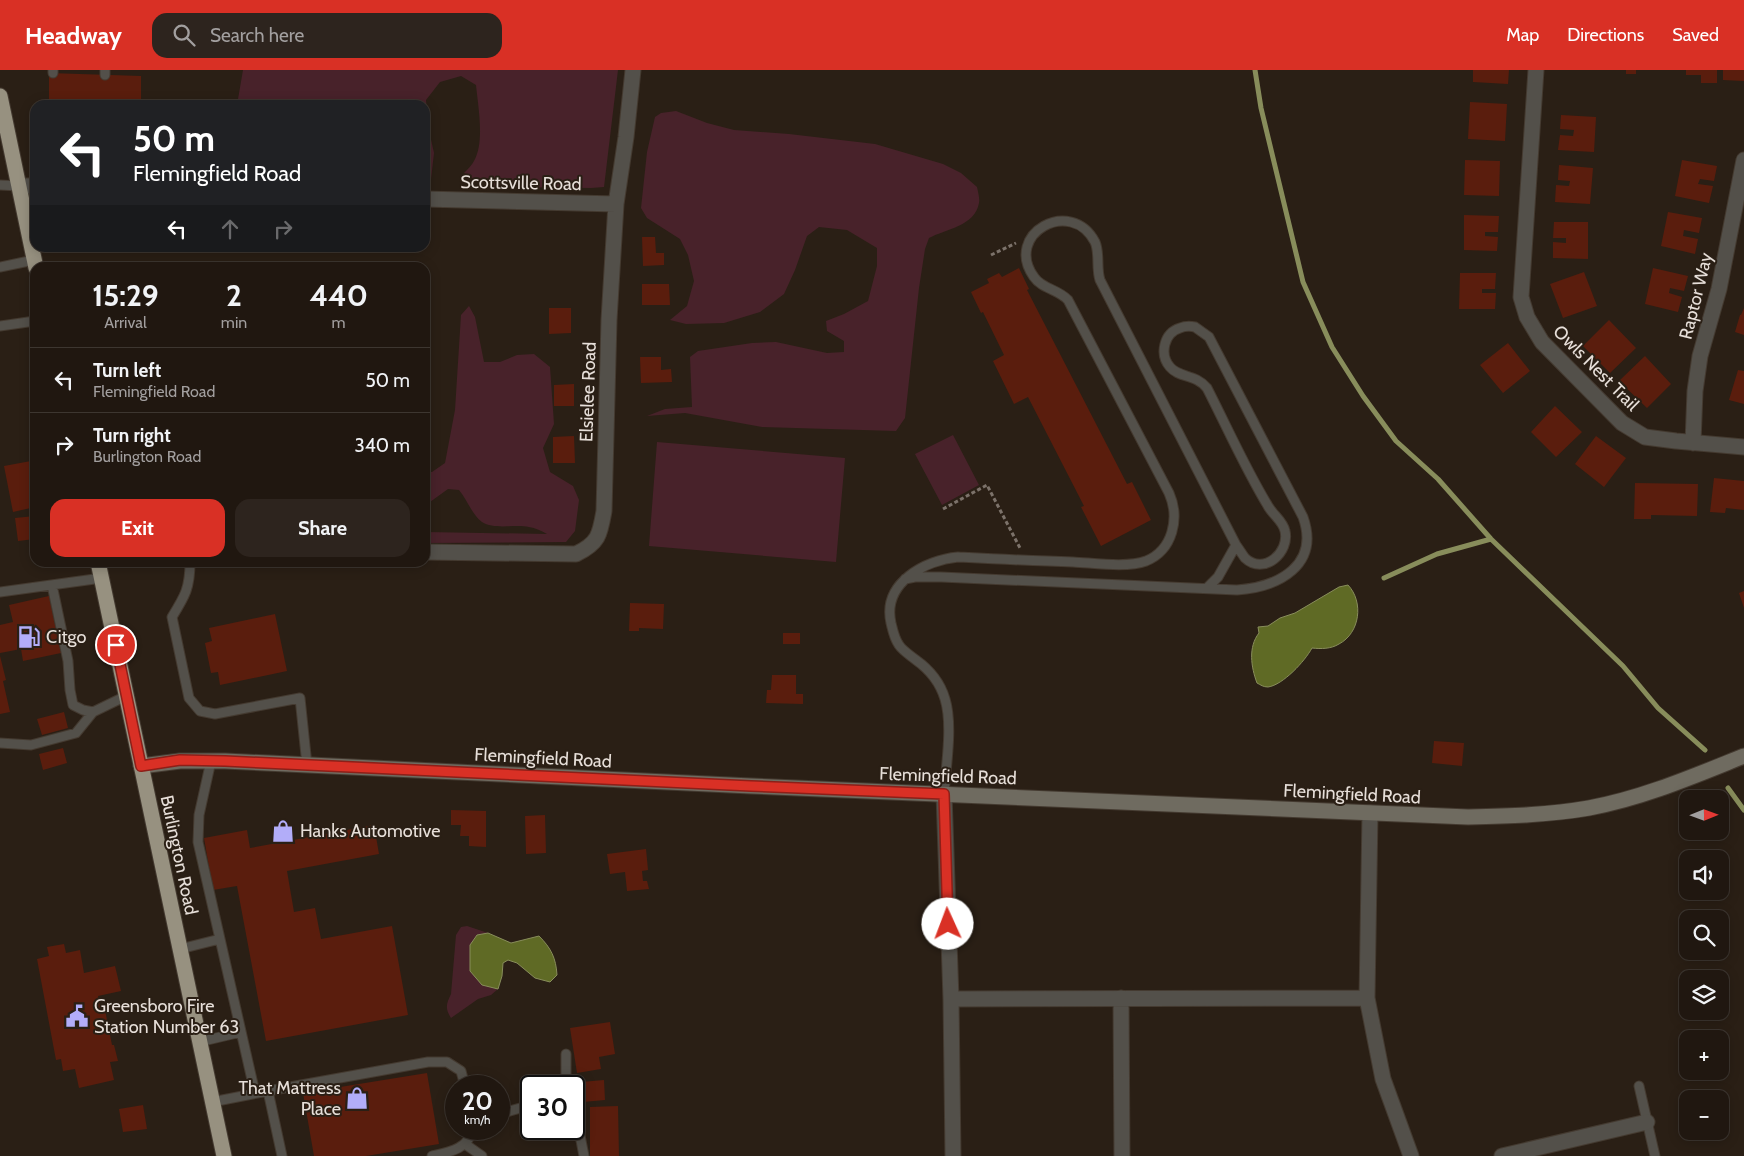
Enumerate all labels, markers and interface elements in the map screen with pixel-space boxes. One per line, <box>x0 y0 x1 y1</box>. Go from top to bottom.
search box <box>152 13 502 58</box>
text: Headway <box>25 21 122 50</box>
icon: search <box>170 21 198 49</box>
text: Search here <box>210 24 304 47</box>
text: Map <box>1506 24 1539 46</box>
text: Directions <box>1567 24 1644 46</box>
text: Saved <box>1672 24 1719 46</box>
text: 50 m <box>133 117 215 160</box>
icon: left <box>50 120 115 185</box>
text: Flemingfield Road <box>133 160 301 187</box>
street label: Scottsville Road <box>460 171 582 195</box>
icon: left <box>163 215 191 243</box>
icon: ahead <box>216 215 244 243</box>
icon: right <box>269 215 297 243</box>
street label: Raptor Way <box>1675 250 1717 342</box>
text: 15:29 <box>92 277 159 314</box>
text: 2 <box>226 277 242 314</box>
text: 440 <box>309 277 368 314</box>
text: Arrival <box>104 313 147 332</box>
text: min <box>221 313 247 332</box>
text: m <box>332 313 346 332</box>
street label: Owls Nest Trail <box>1549 321 1644 416</box>
street label: Elsielee Road <box>575 341 601 443</box>
text: Turn left <box>93 359 161 382</box>
icon: left <box>50 366 78 394</box>
text: 50 m <box>366 369 410 392</box>
text: Flemingfield Road <box>93 382 215 401</box>
text: Turn right <box>93 424 171 447</box>
icon: right <box>50 431 78 459</box>
text: 340 m <box>355 434 410 457</box>
text: Burlington Road <box>93 447 201 466</box>
button: Exit <box>50 499 225 557</box>
button: Share <box>235 499 410 557</box>
fuel station icon: Citgo <box>16 624 42 650</box>
pin <box>95 624 137 666</box>
place label: Citgo <box>46 626 86 648</box>
icon: arrive <box>102 631 130 659</box>
street label: Flemingfield Road <box>474 743 612 773</box>
street label: Flemingfield Road <box>879 763 1017 789</box>
street label: Flemingfield Road <box>1283 779 1421 809</box>
north arrow <box>1679 790 1729 840</box>
map controls <box>1679 790 1729 1140</box>
street label: Burlington Road <box>156 793 202 917</box>
shop icon: Hanks Automotive <box>270 818 296 844</box>
place label: Hanks Automotive <box>300 820 440 842</box>
button: sound <box>1679 850 1729 900</box>
position arrow <box>921 897 973 949</box>
button: search <box>1679 910 1729 960</box>
button: layers <box>1679 970 1729 1020</box>
place label: Greensboro Fire Station Number 63 <box>94 995 239 1038</box>
public building icon: Greensboro Fire Station Number 63 <box>64 1003 90 1029</box>
button: + <box>1679 1030 1729 1080</box>
speed limit sign: 30 <box>520 1075 585 1140</box>
place label: That Mattress Place <box>239 1077 341 1120</box>
shop icon: That Mattress Place <box>344 1085 370 1111</box>
text: 20 <box>462 1086 493 1116</box>
button: − <box>1679 1090 1729 1140</box>
text: km/h <box>464 1112 491 1127</box>

